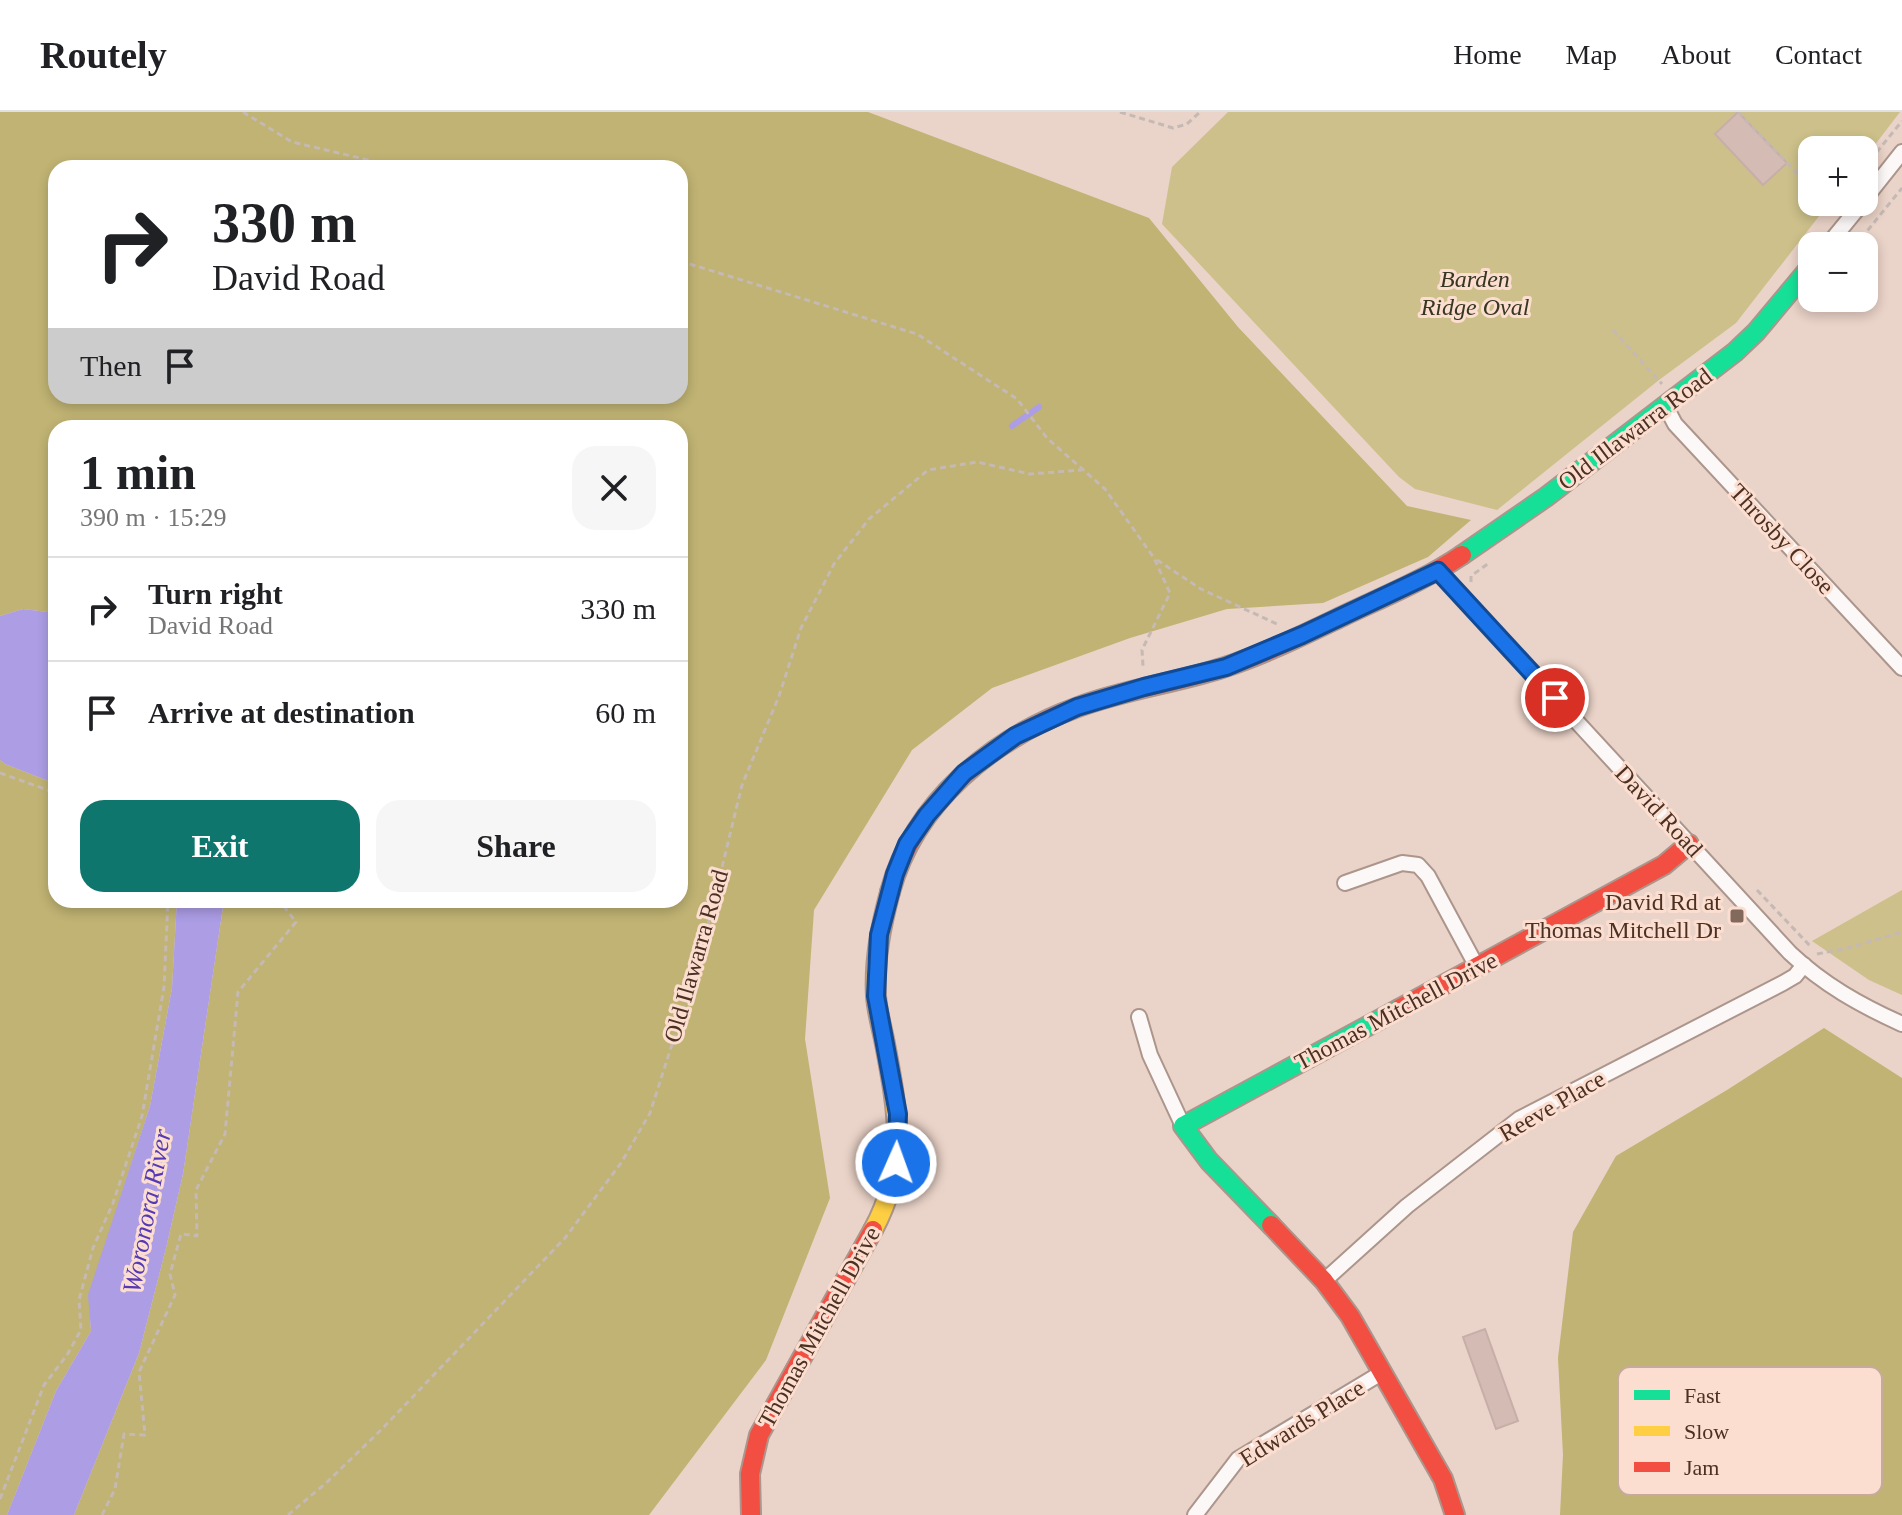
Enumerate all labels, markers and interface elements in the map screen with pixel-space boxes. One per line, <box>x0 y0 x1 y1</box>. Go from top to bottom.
text: Routely <box>40 34 167 76</box>
text: Home <box>1453 39 1522 70</box>
text: Map <box>1566 39 1617 70</box>
text: About <box>1661 39 1731 70</box>
text: Contact <box>1775 39 1862 70</box>
map controls <box>1798 136 1878 312</box>
button: + <box>1798 136 1878 216</box>
icon: right <box>80 192 184 296</box>
text: 330 m <box>212 192 357 254</box>
button: − <box>1798 232 1878 312</box>
text: David Road <box>212 258 385 298</box>
park label: Barden Ridge Oval <box>1420 266 1530 320</box>
icon: arrive <box>158 344 202 388</box>
text: Then <box>80 349 142 382</box>
street label: Old Illawarra Road <box>1553 363 1717 495</box>
text: 1 min <box>80 446 196 499</box>
button: close <box>572 446 656 530</box>
street label: Throsby Close <box>1725 479 1839 599</box>
text: 390 m · 15:29 <box>80 503 227 532</box>
text: Turn right <box>148 577 283 610</box>
icon: right <box>80 587 124 631</box>
text: 330 m <box>580 592 656 625</box>
text: David Road <box>148 611 273 640</box>
pin <box>1521 664 1589 732</box>
icon: arrive <box>1533 676 1577 720</box>
icon: arrive <box>80 691 124 735</box>
text: Arrive at destination <box>148 696 415 729</box>
text: 60 m <box>595 696 656 729</box>
street label: David Road <box>1610 760 1708 862</box>
button: Exit <box>80 800 360 892</box>
button: Share <box>376 800 656 892</box>
street label: Old Ilawarra Road <box>659 867 733 1045</box>
place label: David Rd at Thomas Mitchell Dr <box>1525 889 1721 943</box>
marker: David Rd at Thomas Mitchell Dr <box>1728 907 1746 925</box>
street label: Thomas Mitchell Drive <box>1290 947 1502 1075</box>
street label: Reeve Place <box>1494 1065 1610 1147</box>
position arrow <box>854 1121 938 1205</box>
water label: Woronora River <box>117 1126 177 1295</box>
street label: Thomas Mitchell Drive <box>753 1222 885 1432</box>
legend <box>1618 1367 1882 1495</box>
street label: Edwards Place <box>1235 1374 1369 1472</box>
text: Fast <box>1684 1383 1721 1408</box>
text: Slow <box>1684 1419 1729 1444</box>
text: Jam <box>1684 1455 1719 1480</box>

